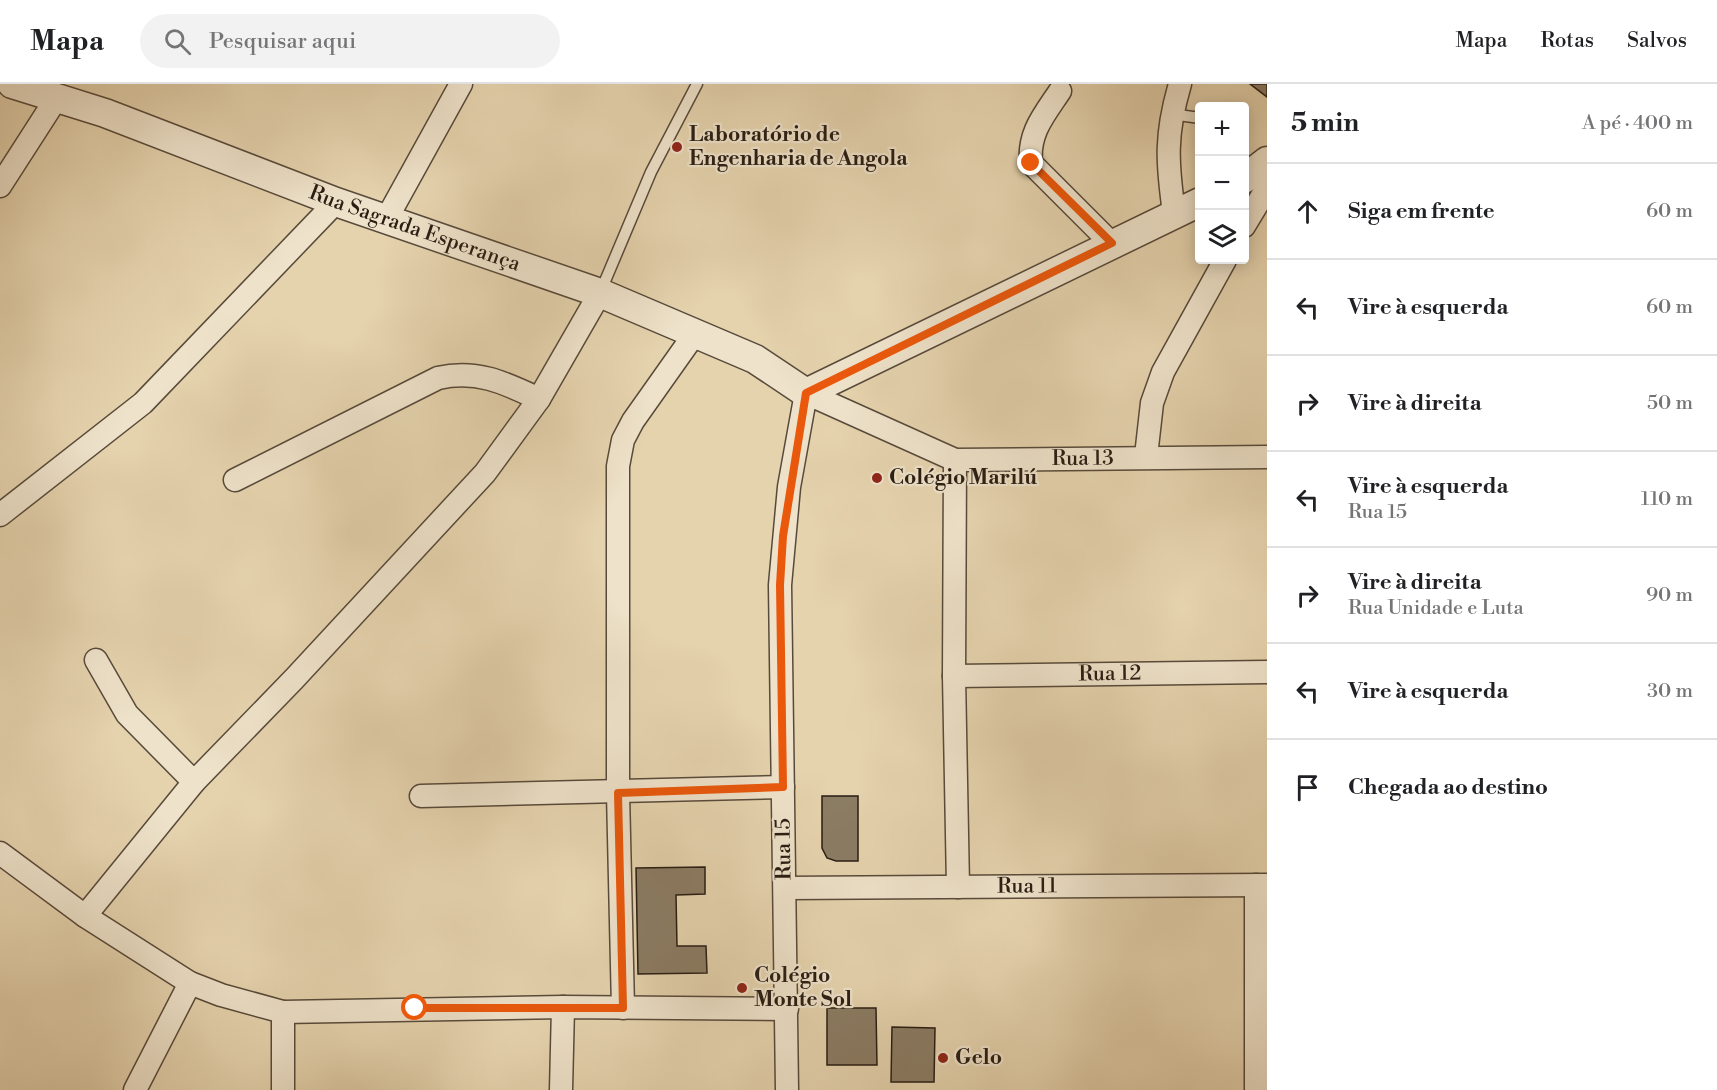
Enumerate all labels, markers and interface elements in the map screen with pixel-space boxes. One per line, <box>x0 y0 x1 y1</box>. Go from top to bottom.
search box <box>140 14 560 68</box>
text: Mapa <box>30 24 104 59</box>
icon: search <box>161 25 194 58</box>
text: Pesquisar aqui <box>209 28 356 55</box>
text: Mapa <box>1455 28 1507 54</box>
text: Rotas <box>1540 28 1594 54</box>
text: Salvos <box>1627 28 1687 54</box>
map controls <box>1195 102 1249 264</box>
button: + <box>1195 102 1249 156</box>
text: 5 min <box>1291 107 1359 139</box>
text: A pé · 400 m <box>1582 111 1693 136</box>
place label: Laboratório de Engenharia de Angola <box>689 122 908 172</box>
marker: Laboratório de Engenharia de Angola <box>670 140 684 154</box>
route end <box>1017 149 1043 175</box>
button: − <box>1195 156 1249 210</box>
street label: Rua Sagrada Esperança <box>305 180 524 278</box>
icon: ahead <box>1291 195 1324 228</box>
text: Siga em frente <box>1348 198 1495 225</box>
text: 60 m <box>1646 199 1693 224</box>
button: layers <box>1195 210 1249 264</box>
icon: left <box>1291 291 1324 324</box>
text: Vire à esquerda <box>1348 294 1508 321</box>
text: 60 m <box>1646 295 1693 320</box>
icon: right <box>1291 387 1324 420</box>
text: Vire à direita <box>1348 390 1482 417</box>
text: 50 m <box>1647 391 1693 416</box>
street label: Rua 13 <box>1051 445 1114 472</box>
place label: Colégio Marilú <box>889 465 1037 491</box>
marker: Colégio Marilú <box>870 471 884 485</box>
text: Vire à esquerda <box>1348 473 1508 500</box>
icon: left <box>1291 483 1324 516</box>
text: 110 m <box>1641 487 1693 512</box>
text: Rua 15 <box>1348 500 1407 525</box>
text: Vire à direita <box>1348 569 1482 596</box>
icon: right <box>1291 579 1324 612</box>
text: 90 m <box>1646 583 1693 608</box>
text: Rua Unidade e Luta <box>1348 596 1524 621</box>
street label: Rua 12 <box>1078 661 1142 687</box>
icon: left <box>1291 675 1324 708</box>
text: Vire à esquerda <box>1348 678 1508 705</box>
text: 30 m <box>1647 679 1693 704</box>
icon: arrive <box>1291 771 1324 804</box>
text: Chegada ao destino <box>1348 774 1548 801</box>
street label: Rua 15 <box>770 818 798 880</box>
street label: Rua 11 <box>997 873 1057 900</box>
place label: Colégio Monte Sol <box>754 963 852 1013</box>
marker: Colégio Monte Sol <box>735 981 749 995</box>
route start <box>401 994 427 1020</box>
place label: Gelo <box>955 1045 1002 1071</box>
marker: Gelo <box>936 1051 950 1065</box>

